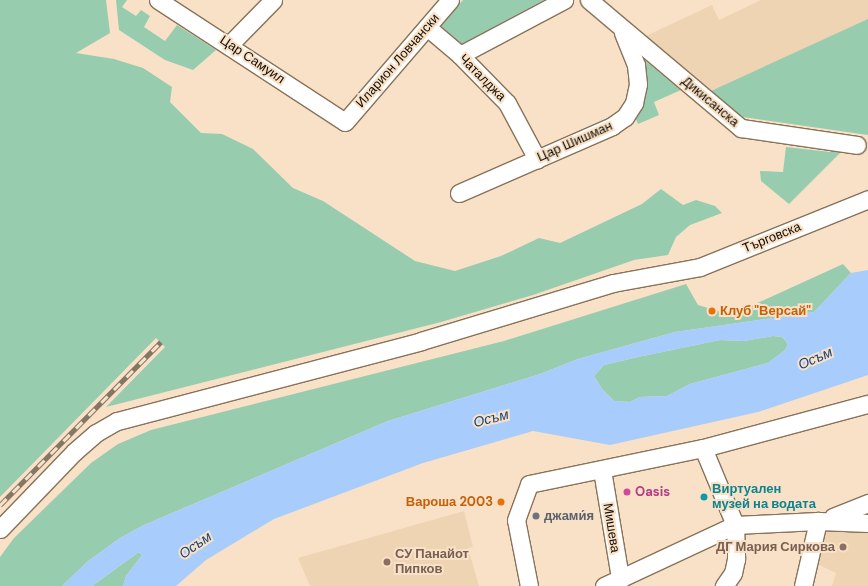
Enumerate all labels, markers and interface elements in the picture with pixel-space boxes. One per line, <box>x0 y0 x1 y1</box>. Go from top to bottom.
street label: Иларион Ловчански <box>353 11 443 111</box>
street label: Цар Самуил <box>217 33 287 87</box>
street label: Чаталджа <box>455 51 509 105</box>
street label: Дикисанска <box>678 74 742 130</box>
street label: Цар Шишман <box>535 118 615 166</box>
street label: Търговска <box>741 219 803 257</box>
place label: Клуб "Версай" <box>720 303 811 319</box>
marker: Клуб "Версай" <box>707 306 717 316</box>
water label: Осъм <box>795 343 835 373</box>
water label: Осъм <box>472 406 510 430</box>
place label: Виртуален музей на водата <box>712 482 816 513</box>
place label: Oasis <box>635 484 670 500</box>
marker: Oasis <box>622 487 632 497</box>
marker: Виртуален музей на водата <box>699 492 709 502</box>
place label: Вароша 2003 <box>406 494 493 510</box>
marker: Вароша 2003 <box>496 497 506 507</box>
street label: Мишева <box>599 502 623 554</box>
place label: джами́я <box>544 508 594 524</box>
marker: джами́я <box>531 511 541 521</box>
water label: Осъм <box>175 528 215 562</box>
place label: ДГ Мария Сиркова <box>716 539 835 555</box>
marker: ДГ Мария Сиркова <box>838 542 848 552</box>
place label: СУ Панайот Пипков <box>395 547 469 578</box>
marker: СУ Панайот Пипков <box>382 557 392 567</box>

